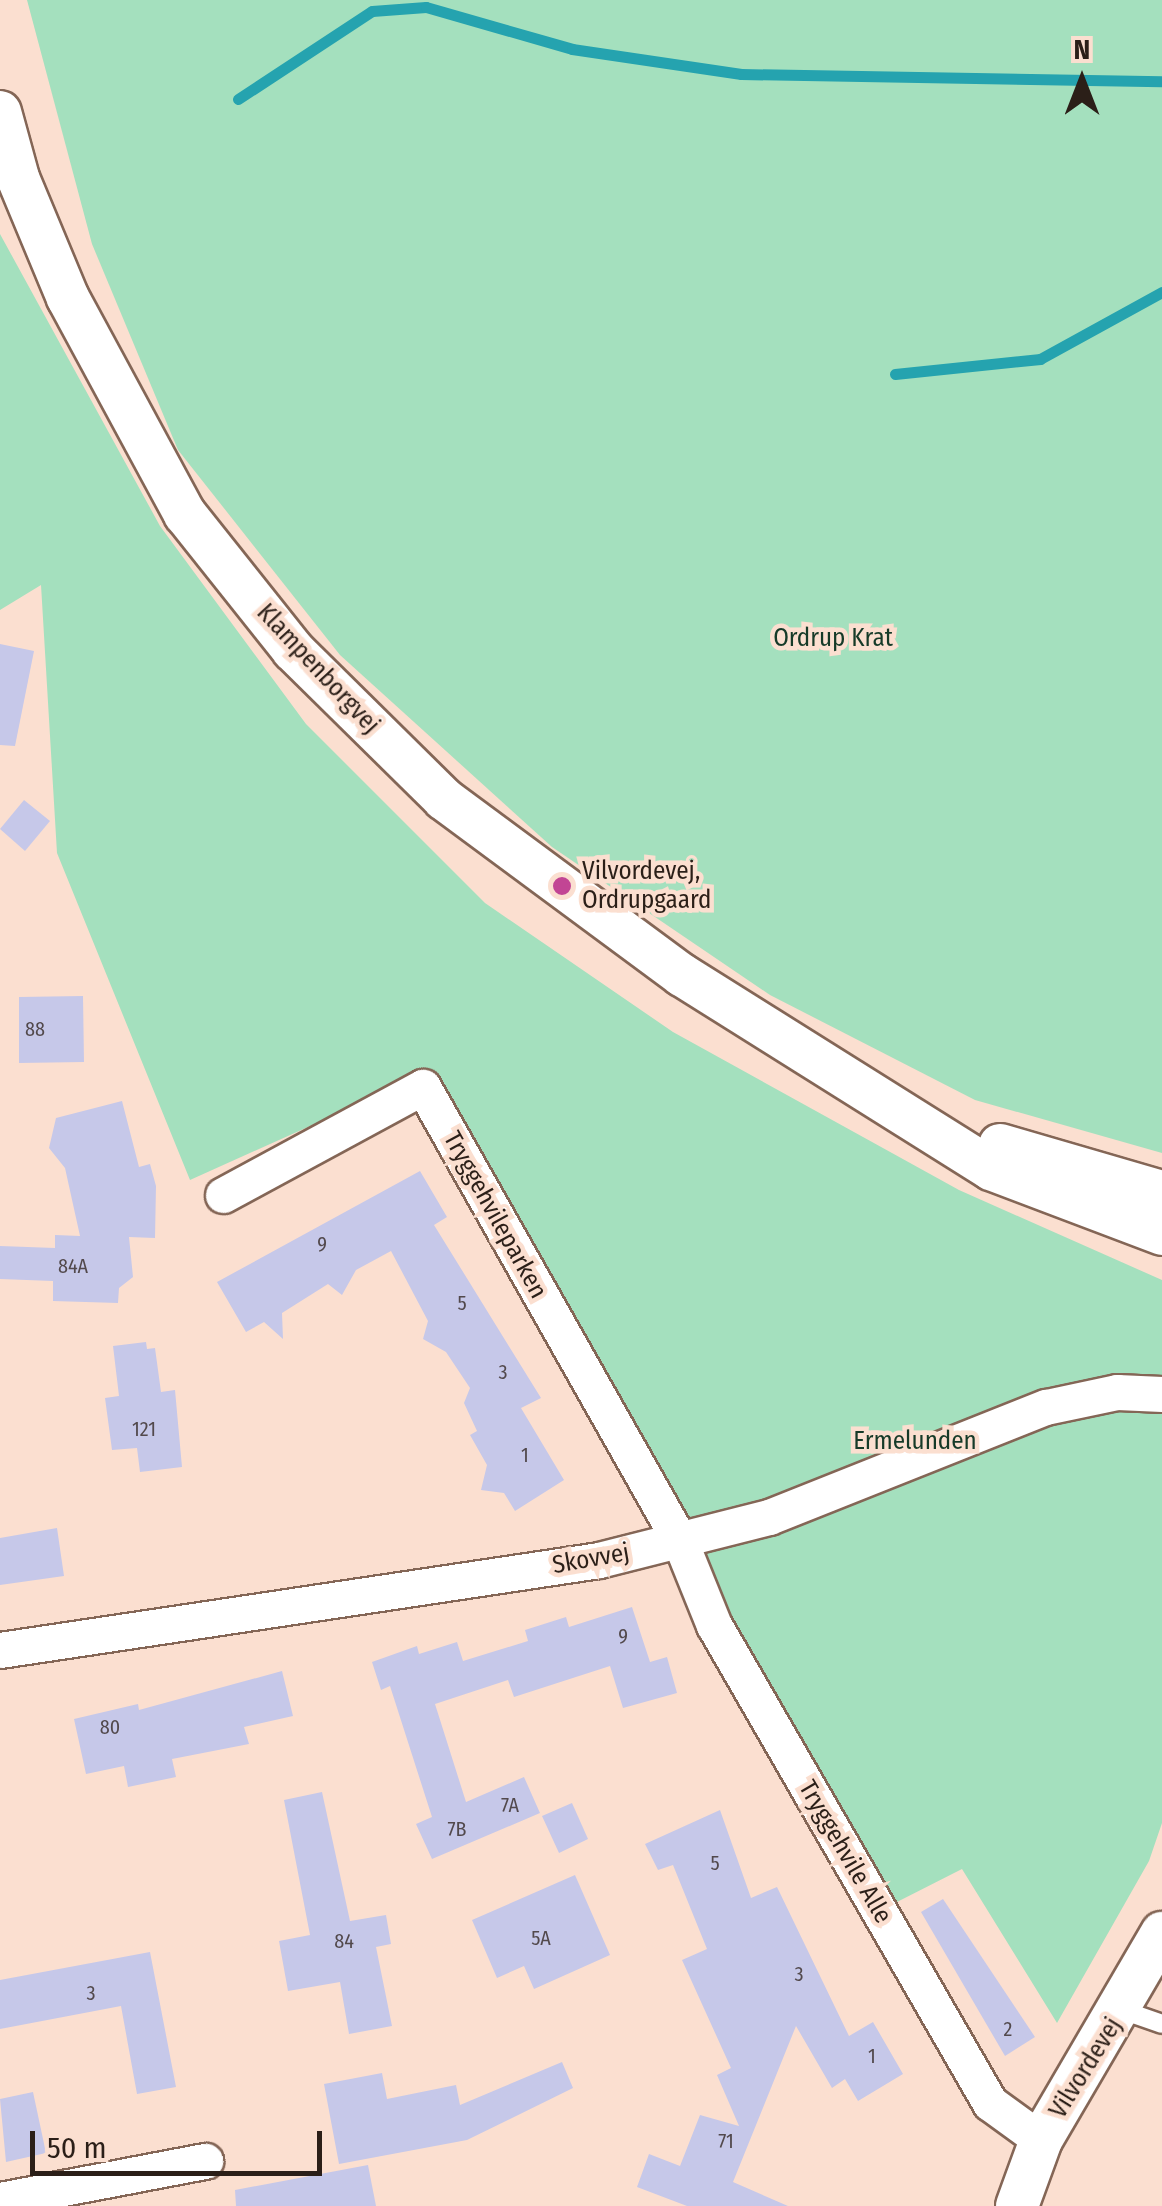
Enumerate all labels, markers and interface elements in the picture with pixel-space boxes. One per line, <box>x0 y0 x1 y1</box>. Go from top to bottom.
north arrow <box>1032 30 1132 130</box>
text: N <box>1074 33 1090 66</box>
street label: Klampenborgvej <box>250 598 386 740</box>
park label: Ordrup Krat <box>773 623 893 653</box>
place label: Vilvordevej, Ordrupgaard <box>582 857 711 916</box>
marker: Vilvordevej, Ordrupgaard <box>551 875 573 897</box>
house number: 88 <box>25 1017 45 1041</box>
street label: Tryggehvileparken <box>437 1126 553 1304</box>
house number: 9 <box>317 1232 327 1256</box>
house number: 84A <box>58 1254 88 1278</box>
house number: 5 <box>457 1291 467 1315</box>
house number: 3 <box>498 1360 508 1384</box>
house number: 121 <box>132 1417 156 1441</box>
park label: Ermelunden <box>853 1426 977 1456</box>
house number: 1 <box>521 1443 529 1467</box>
street label: Skovvej <box>550 1537 632 1581</box>
house number: 9 <box>618 1624 628 1648</box>
house number: 80 <box>100 1715 120 1739</box>
street label: Tryggehvile Alle <box>792 1775 898 1929</box>
house number: 7A <box>501 1793 519 1817</box>
house number: 7B <box>447 1817 467 1841</box>
house number: 5 <box>710 1851 720 1875</box>
house number: 5A <box>531 1926 551 1950</box>
house number: 84 <box>334 1929 354 1953</box>
house number: 3 <box>794 1962 804 1986</box>
house number: 3 <box>86 1981 96 2005</box>
street label: Vilvordevej <box>1043 2012 1129 2124</box>
house number: 2 <box>1004 2017 1012 2041</box>
house number: 1 <box>868 2044 876 2068</box>
scale bar <box>35 2111 328 2173</box>
house number: 71 <box>718 2129 734 2153</box>
text: 50 m <box>47 2130 107 2166</box>

